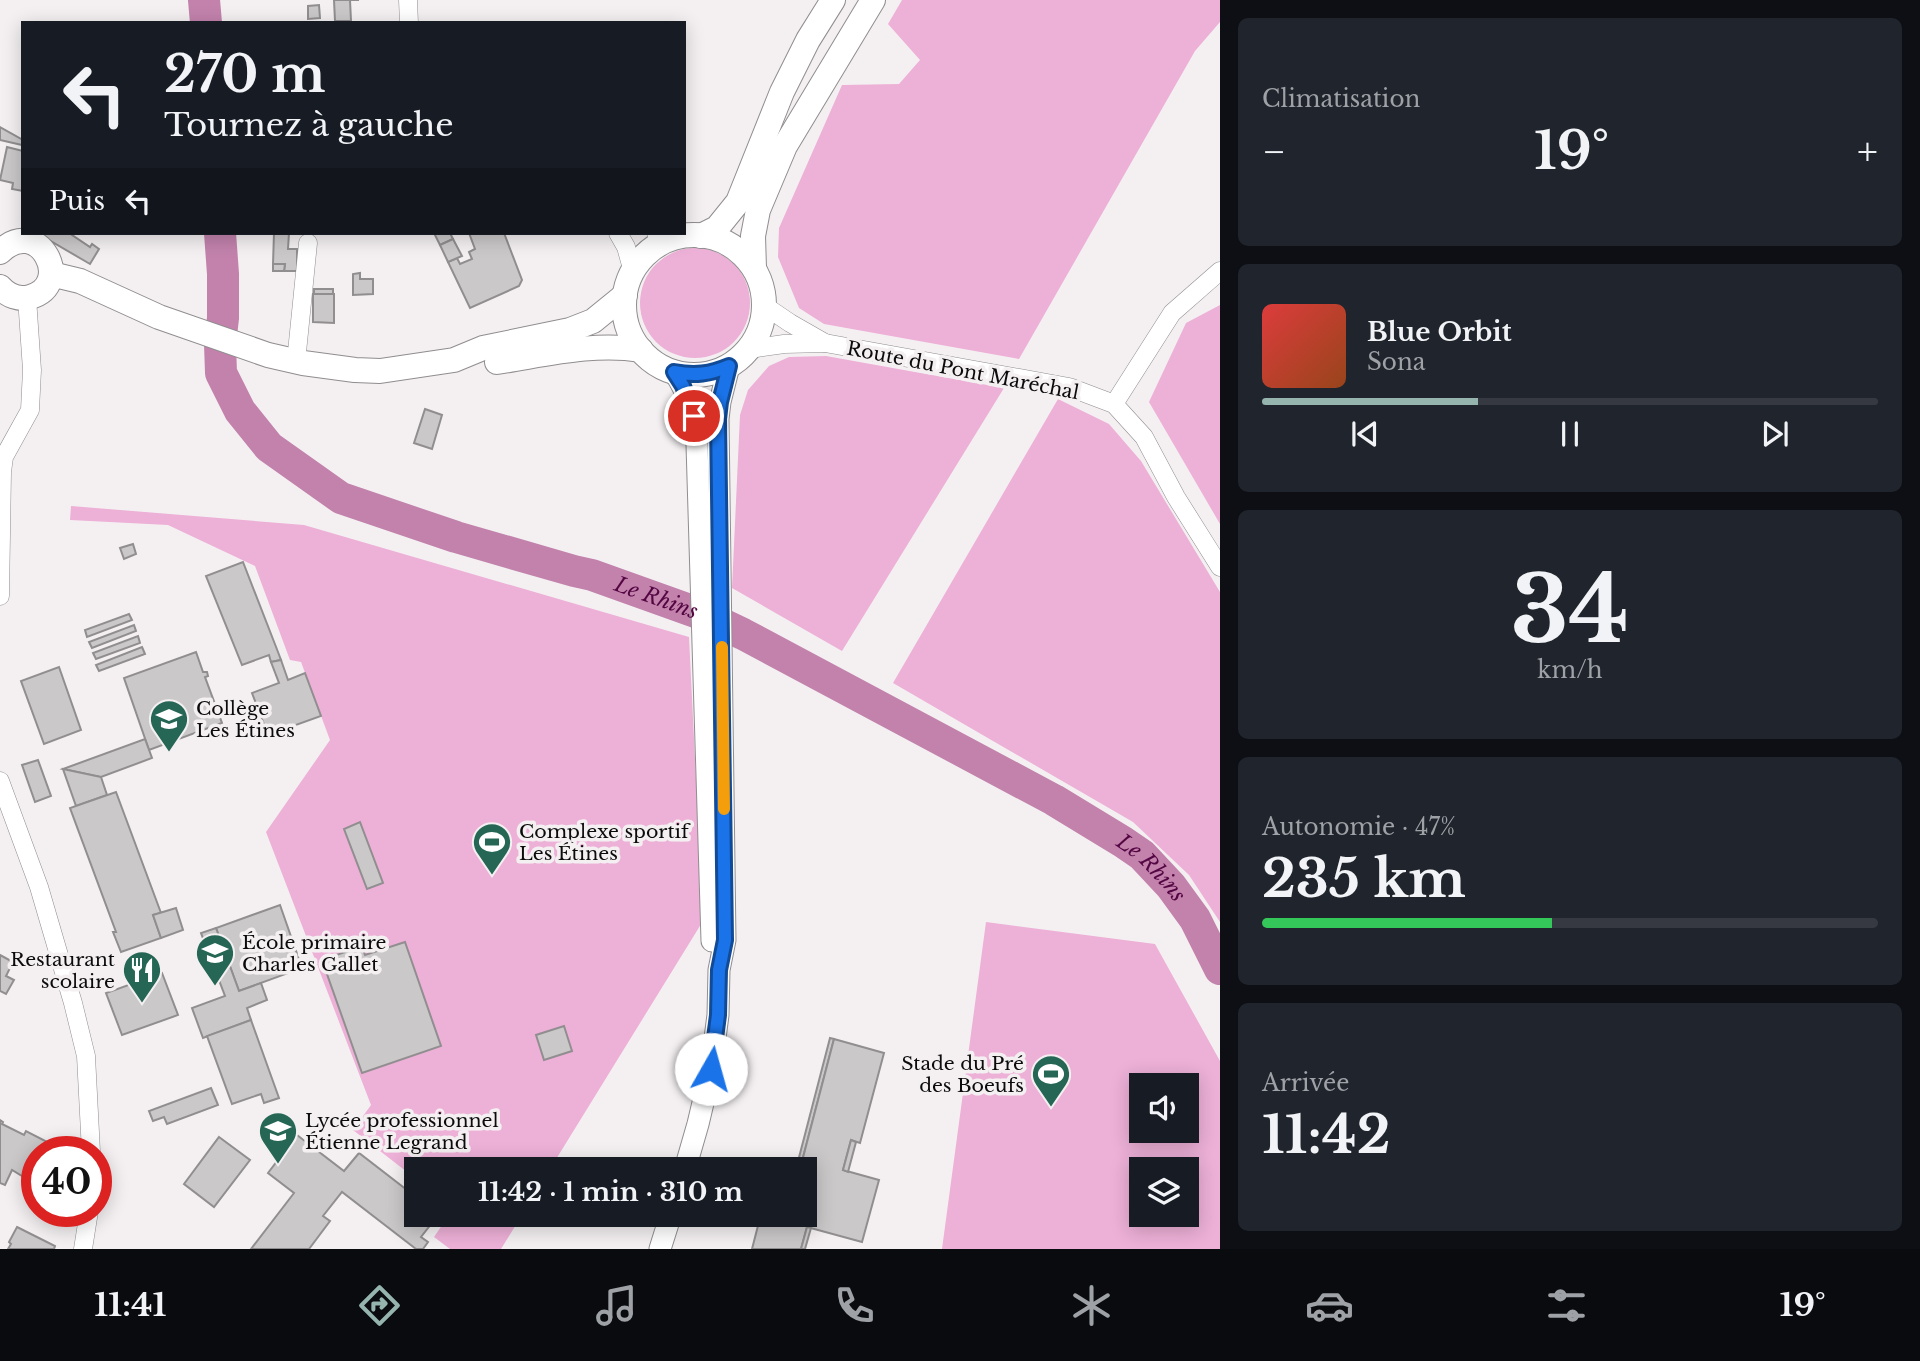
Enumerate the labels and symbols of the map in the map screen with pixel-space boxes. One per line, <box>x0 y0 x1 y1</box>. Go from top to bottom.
street label: Route du Pont Maréchal <box>845 337 1081 404</box>
pin <box>664 386 724 446</box>
water label: Le Rhins <box>610 571 701 625</box>
place label: Collège Les Étines <box>196 697 295 742</box>
school or university icon: Collège Les Étines <box>148 698 190 753</box>
place label: Complexe sportif Les Étines <box>519 820 691 865</box>
sports icon: Complexe sportif Les Étines <box>471 821 513 876</box>
water label: Le Rhins <box>1111 828 1191 907</box>
place label: École primaire Charles Gallet <box>242 931 387 976</box>
school or university icon: École primaire Charles Gallet <box>194 932 236 987</box>
place label: Restaurant scolaire <box>10 948 116 993</box>
restaurant icon: Restaurant scolaire <box>121 949 163 1004</box>
position arrow <box>674 1032 748 1106</box>
place label: Stade du Pré des Boeufs <box>901 1052 1024 1097</box>
sports icon: Stade du Pré des Boeufs <box>1030 1053 1072 1108</box>
place label: Lycée professionnel Étienne Legrand <box>305 1109 499 1154</box>
school or university icon: Lycée professionnel Étienne Legrand <box>257 1110 299 1165</box>
speed limit sign: 40 <box>21 1136 112 1227</box>

